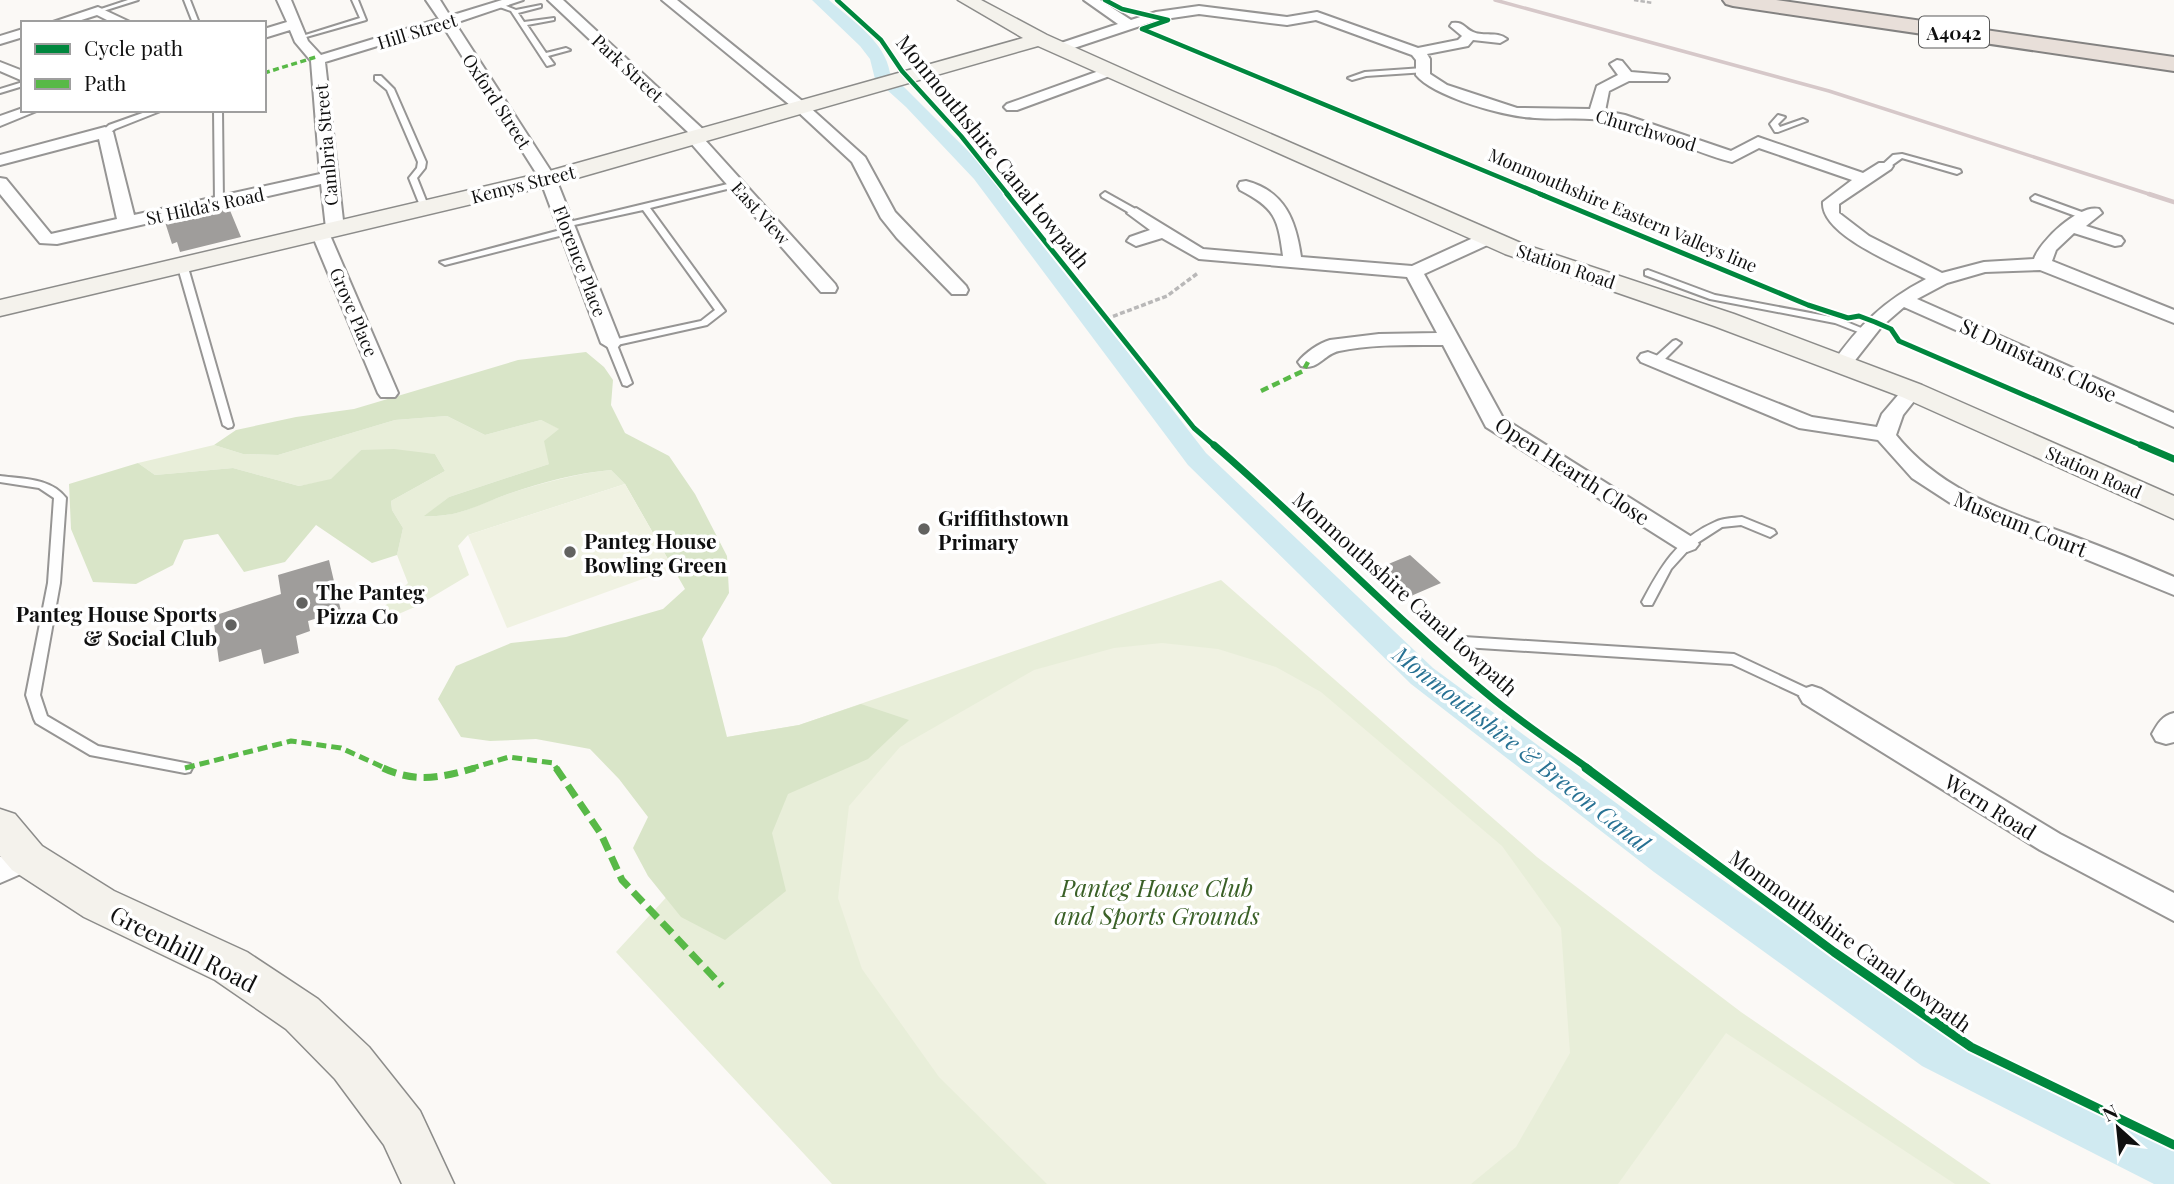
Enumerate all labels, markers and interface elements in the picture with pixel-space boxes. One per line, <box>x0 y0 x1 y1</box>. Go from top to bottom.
street label: Hill Street <box>374 7 460 54</box>
road number: A4042 <box>1919 16 1989 48</box>
legend <box>21 21 266 112</box>
street label: Monmouthshire Canal towpath <box>891 28 1097 274</box>
street label: Park Street <box>587 29 669 108</box>
text: Cycle path <box>84 33 184 61</box>
street label: Oxford Street <box>457 49 537 154</box>
text: Path <box>84 68 127 96</box>
street label: Cambria Street <box>309 82 343 207</box>
street label: Churchwood <box>1593 103 1700 157</box>
street label: Monmouthshire Eastern Valleys line <box>1485 142 1761 278</box>
street label: Kemys Street <box>468 159 578 209</box>
street label: East View <box>726 176 796 250</box>
street label: St Hilda's Road <box>144 182 267 230</box>
street label: Florence Place <box>548 202 612 320</box>
street label: Station Road <box>1514 238 1619 294</box>
street label: Grove Place <box>324 264 384 360</box>
street label: St Dunstans Close <box>1956 310 2122 408</box>
street label: Open Hearth Close <box>1490 410 1656 530</box>
street label: Station Road <box>2042 440 2146 504</box>
street label: Museum Court <box>1950 484 2092 563</box>
street label: Monmouthshire Canal towpath <box>1288 485 1525 702</box>
place label: Griffithstown Primary <box>938 503 1069 555</box>
marker: Griffithstown Primary <box>916 521 932 537</box>
place label: Panteg House Bowling Green <box>584 526 727 578</box>
marker: Panteg House Bowling Green <box>562 544 578 560</box>
place label: The Panteg Pizza Co <box>316 577 425 629</box>
marker: The Panteg Pizza Co <box>294 595 310 611</box>
place label: Panteg House Sports & Social Club <box>16 599 217 651</box>
marker: Panteg House Sports & Social Club <box>223 617 239 633</box>
water label: Monmouthshire & Brecon Canal <box>1386 637 1658 859</box>
street label: Wern Road <box>1939 766 2042 845</box>
street label: Monmouthshire Canal towpath <box>1724 843 1978 1038</box>
park label: Panteg House Club and Sports Grounds <box>1054 871 1260 931</box>
street label: Greenhill Road <box>105 897 263 999</box>
north arrow <box>2083 1093 2153 1163</box>
text: N <box>2098 1097 2122 1127</box>

